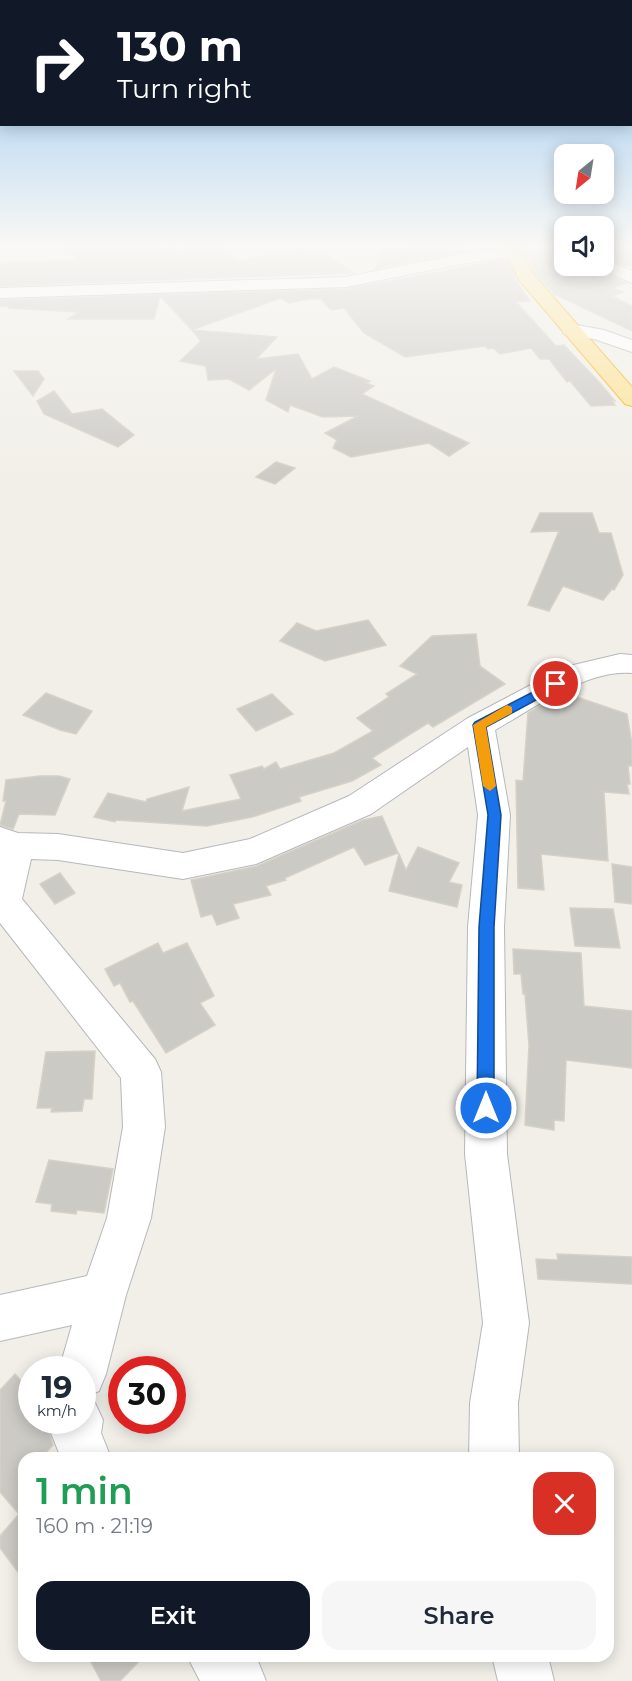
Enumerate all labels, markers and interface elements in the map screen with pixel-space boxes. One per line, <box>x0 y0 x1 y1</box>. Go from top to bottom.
text: 130 m <box>117 20 243 72</box>
icon: right <box>18 24 96 102</box>
text: Turn right <box>117 72 252 105</box>
north arrow <box>554 144 614 204</box>
map controls <box>554 144 614 276</box>
button: sound <box>554 216 614 276</box>
pin <box>530 658 581 709</box>
icon: arrive <box>539 667 572 700</box>
position arrow <box>454 1076 518 1140</box>
speed limit sign: 30 <box>108 1356 186 1434</box>
text: 19 <box>42 1369 72 1406</box>
text: km/h <box>37 1401 77 1420</box>
text: 1 min <box>36 1469 133 1513</box>
button: close <box>533 1472 596 1535</box>
text: 160 m · 21:19 <box>36 1514 153 1538</box>
button: Exit <box>36 1581 310 1650</box>
button: Share <box>322 1581 596 1650</box>

